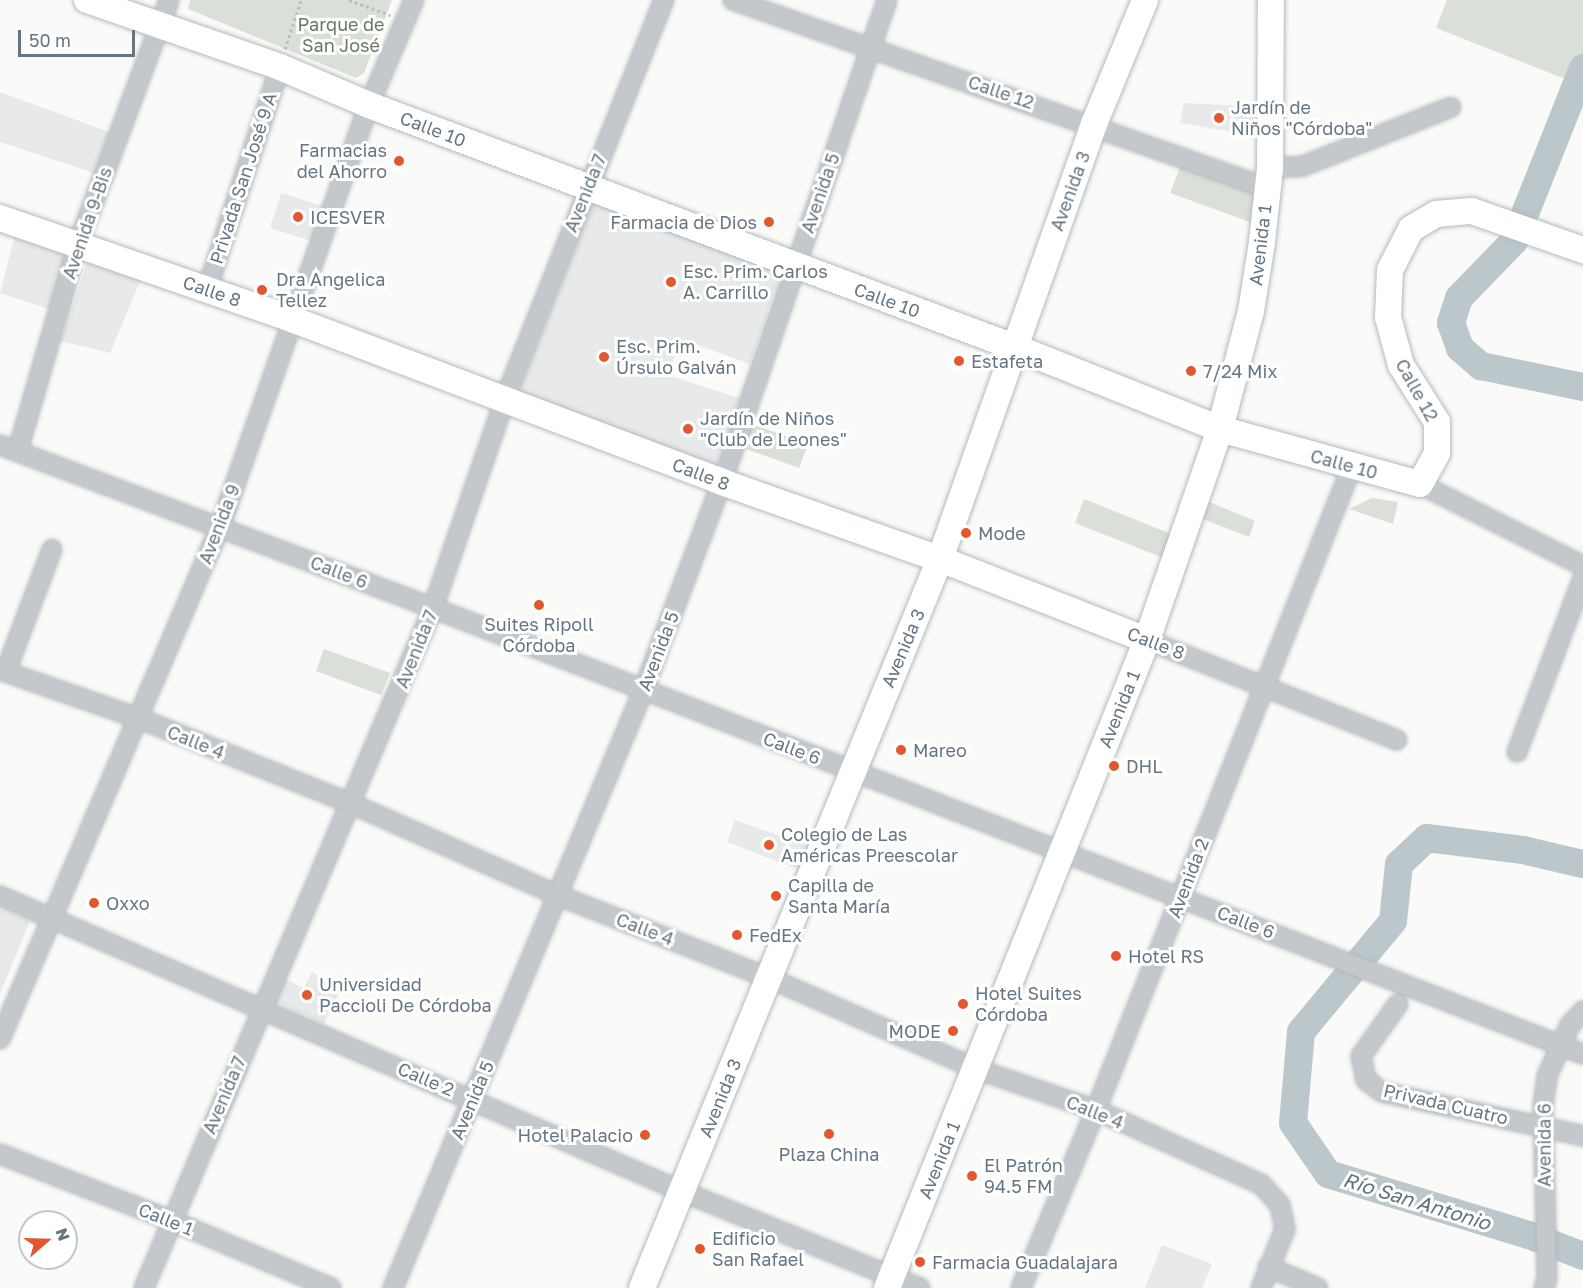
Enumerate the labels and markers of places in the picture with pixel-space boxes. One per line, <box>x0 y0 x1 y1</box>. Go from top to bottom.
place label: Jardín de Niños "Córdoba" <box>1231 97 1372 140</box>
marker: Jardín de Niños "Córdoba" <box>1212 111 1226 125</box>
place label: Farmacias del Ahorro <box>297 140 387 182</box>
marker: Farmacias del Ahorro <box>392 154 406 168</box>
place label: ICESVER <box>310 206 385 228</box>
marker: ICESVER <box>291 210 305 224</box>
place label: Farmacia de Dios <box>610 211 757 233</box>
marker: Farmacia de Dios <box>762 215 776 229</box>
place label: Esc. Prim. Carlos A. Carrillo <box>683 261 828 304</box>
place label: Dra Angelica Tellez <box>276 269 385 312</box>
marker: Esc. Prim. Carlos A. Carrillo <box>664 275 678 289</box>
marker: Dra Angelica Tellez <box>253 281 271 299</box>
place label: Esc. Prim. Úrsulo Galván <box>616 336 737 378</box>
marker: Esc. Prim. Úrsulo Galván <box>597 350 611 364</box>
place label: Estafeta <box>971 350 1043 372</box>
marker: Estafeta <box>952 354 966 368</box>
place label: 7/24 Mix <box>1203 360 1277 382</box>
marker: 7/24 Mix <box>1184 364 1198 378</box>
place label: Jardín de Niños "Club de Leones" <box>700 408 847 450</box>
marker: Jardín de Niños "Club de Leones" <box>681 422 695 436</box>
place label: Mode <box>978 522 1026 544</box>
marker: Mode <box>959 526 973 540</box>
marker: Suites Ripoll Córdoba <box>532 598 546 612</box>
place label: Suites Ripoll Córdoba <box>484 614 594 656</box>
place label: Mareo <box>913 739 967 761</box>
marker: Mareo <box>894 743 908 757</box>
place label: DHL <box>1126 755 1163 777</box>
marker: DHL <box>1107 759 1121 773</box>
place label: Colegio de Las Américas Preescolar <box>781 824 958 866</box>
marker: Colegio de Las Américas Preescolar <box>762 838 776 852</box>
place label: Capilla de Santa María <box>788 875 890 918</box>
marker: Capilla de Santa María <box>769 889 783 903</box>
place label: Oxxo <box>106 892 150 914</box>
marker: Oxxo <box>87 896 101 910</box>
place label: FedEx <box>749 924 802 946</box>
marker: FedEx <box>730 928 744 942</box>
place label: Hotel RS <box>1128 945 1204 967</box>
marker: Hotel RS <box>1109 949 1123 963</box>
place label: Universidad Paccioli De Córdoba <box>319 974 492 1016</box>
place label: Hotel Suites Córdoba <box>975 983 1082 1026</box>
marker: Universidad Paccioli De Córdoba <box>300 988 314 1002</box>
marker: Hotel Suites Córdoba <box>956 997 970 1011</box>
place label: MODE <box>889 1020 941 1042</box>
marker: MODE <box>946 1024 960 1038</box>
place label: Hotel Palacio <box>517 1124 633 1146</box>
marker: Plaza China <box>822 1127 836 1141</box>
marker: Hotel Palacio <box>638 1128 652 1142</box>
place label: Plaza China <box>779 1143 879 1165</box>
place label: El Patrón 94.5 FM <box>984 1155 1063 1198</box>
marker: El Patrón 94.5 FM <box>965 1169 979 1183</box>
place label: Edificio San Rafael <box>712 1228 804 1270</box>
marker: Edificio San Rafael <box>693 1242 707 1256</box>
place label: Farmacia Guadalajara <box>932 1251 1118 1273</box>
marker: Farmacia Guadalajara <box>913 1255 927 1269</box>

